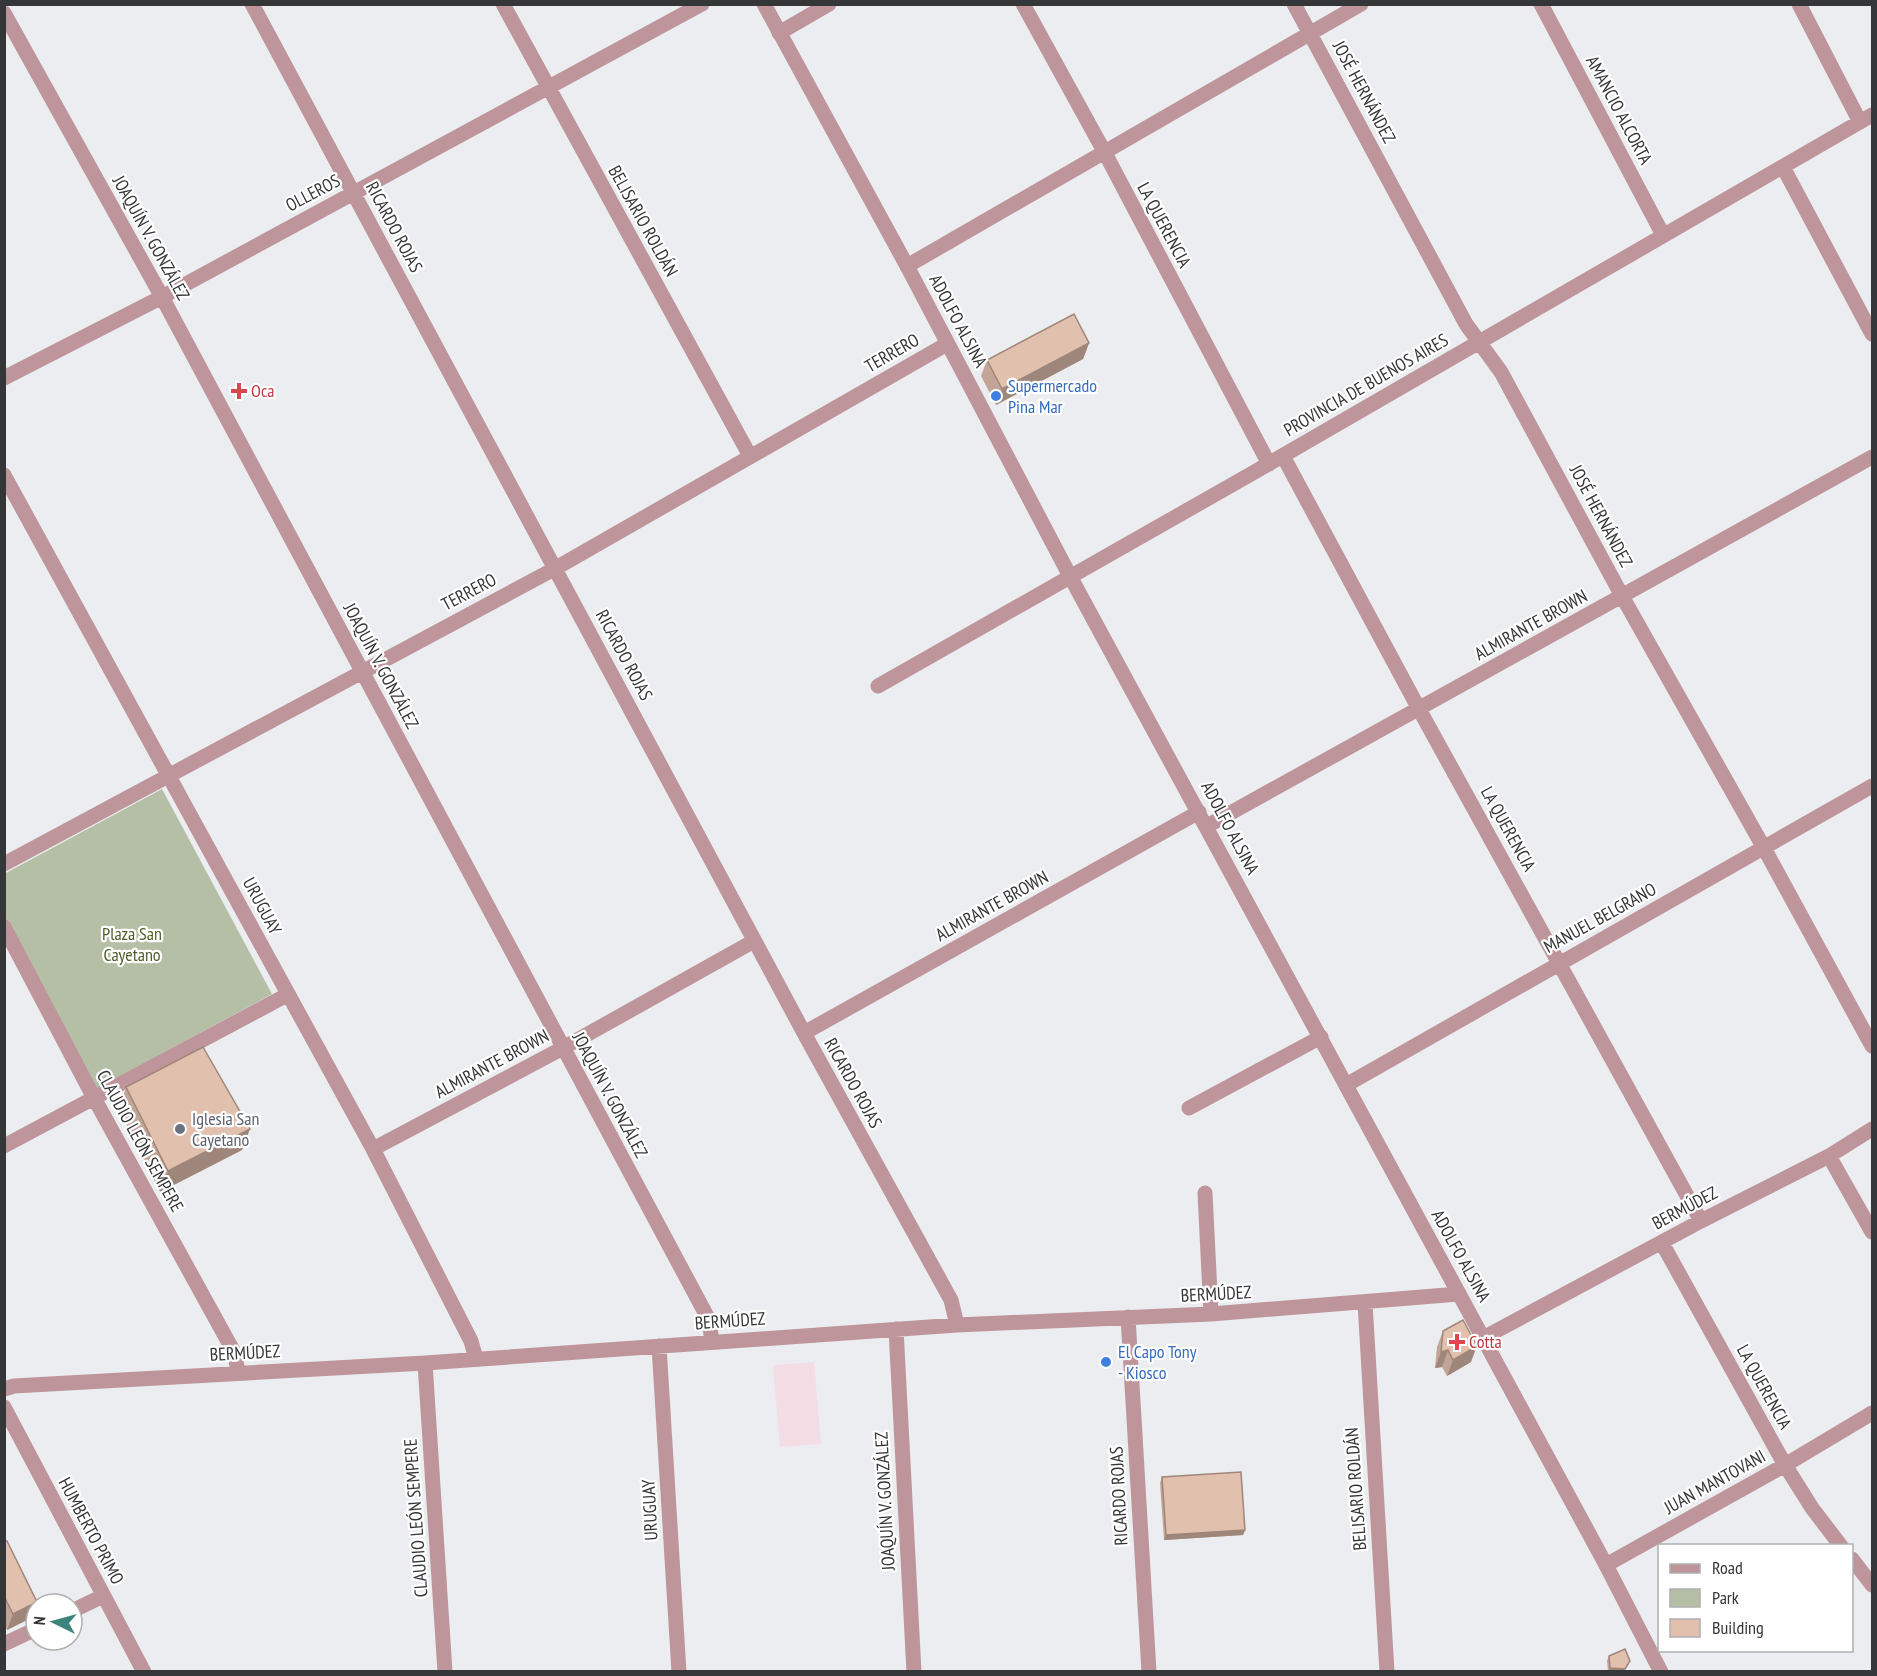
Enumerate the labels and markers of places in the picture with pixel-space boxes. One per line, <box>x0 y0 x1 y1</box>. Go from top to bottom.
place label: Supermercado Pina Mar <box>1008 374 1097 418</box>
place label: Oca <box>251 379 275 402</box>
marker: Oca <box>232 384 246 398</box>
marker: Supermercado Pina Mar <box>989 389 1003 403</box>
place label: Iglesia San Cayetano <box>192 1107 259 1151</box>
marker: Iglesia San Cayetano <box>173 1122 187 1136</box>
place label: Cotta <box>1469 1330 1502 1353</box>
marker: Cotta <box>1450 1335 1464 1349</box>
place label: El Capo Tony - Kiosco <box>1118 1340 1197 1384</box>
marker: El Capo Tony - Kiosco <box>1099 1355 1113 1369</box>

